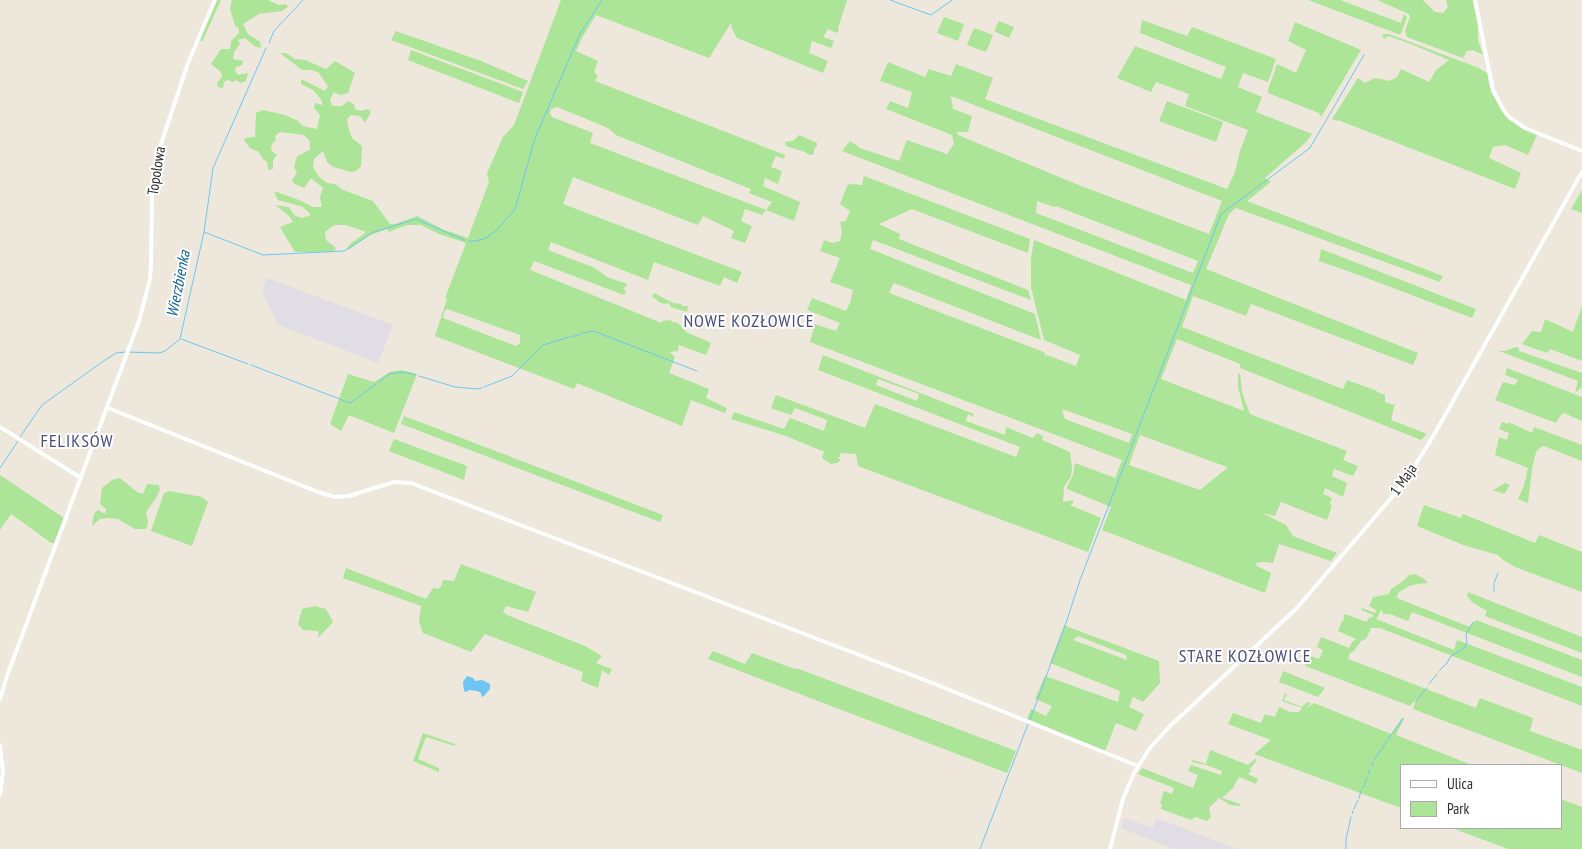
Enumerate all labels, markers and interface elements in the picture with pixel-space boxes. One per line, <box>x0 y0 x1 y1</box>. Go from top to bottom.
street label: Topolowa <box>144 145 170 197</box>
water label: Wierzbienka <box>163 249 195 319</box>
district label: NOWE KOZŁOWICE <box>682 311 816 333</box>
district label: FELIKSÓW <box>39 431 115 453</box>
street label: 1 Maja <box>1387 461 1421 499</box>
district label: STARE KOZŁOWICE <box>1177 646 1313 668</box>
legend <box>1400 764 1562 829</box>
text: Ulica <box>1447 774 1473 793</box>
text: Park <box>1447 799 1469 818</box>

